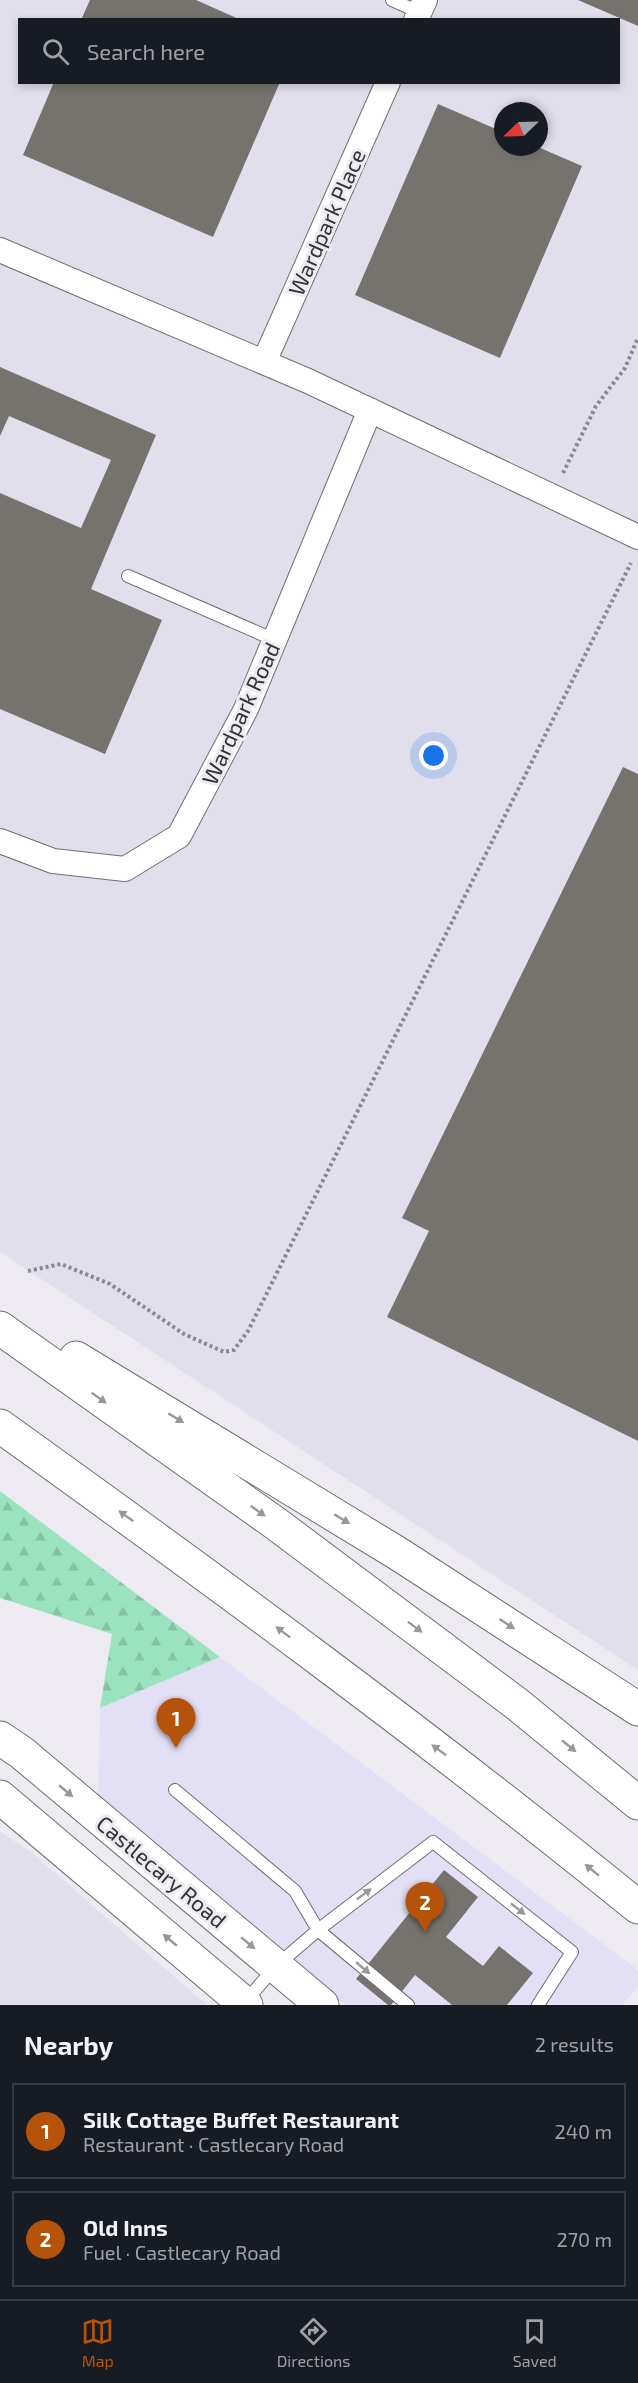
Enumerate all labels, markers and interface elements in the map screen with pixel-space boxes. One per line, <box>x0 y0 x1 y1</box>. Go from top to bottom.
search box <box>18 18 620 84</box>
icon: search <box>39 35 72 68</box>
text: Search here <box>87 38 205 64</box>
north arrow <box>494 102 548 156</box>
street label: Wardpark Place <box>282 145 370 299</box>
street label: Wardpark Road <box>196 638 284 788</box>
your location <box>419 741 448 770</box>
one-way arrow <box>91 1392 107 1404</box>
one-way arrow <box>168 1413 184 1424</box>
one-way arrow <box>250 1505 266 1516</box>
one-way arrow <box>119 1510 135 1522</box>
one-way arrow <box>334 1514 350 1525</box>
one-way arrow <box>499 1618 515 1629</box>
one-way arrow <box>407 1621 422 1633</box>
one-way arrow <box>276 1627 291 1639</box>
pin: 1 <box>156 1698 195 1748</box>
one-way arrow <box>561 1740 577 1753</box>
one-way arrow <box>431 1745 446 1757</box>
one-way arrow <box>58 1784 74 1797</box>
street label: Castlecary Road <box>92 1809 232 1933</box>
one-way arrow <box>585 1864 600 1877</box>
pin: 2 <box>406 1882 444 1932</box>
one-way arrow <box>357 1889 372 1901</box>
one-way arrow <box>510 1902 526 1915</box>
one-way arrow <box>163 1934 178 1947</box>
one-way arrow <box>240 1936 255 1949</box>
one-way arrow <box>355 1961 371 1974</box>
text: Nearby <box>24 2029 113 2060</box>
text: 2 results <box>535 2032 614 2056</box>
text: Silk Cottage Buffet Restaurant <box>83 2106 399 2132</box>
text: 1 <box>41 2119 50 2143</box>
text: 240 m <box>554 2119 612 2143</box>
text: Restaurant · Castlecary Road <box>83 2132 344 2156</box>
text: Old Inns <box>83 2214 168 2240</box>
text: 2 <box>40 2227 51 2251</box>
text: 270 m <box>556 2227 612 2251</box>
text: Fuel · Castlecary Road <box>83 2240 281 2264</box>
tab: Map <box>81 2315 114 2370</box>
tab: Directions <box>277 2315 350 2370</box>
tab: Saved <box>513 2315 557 2370</box>

